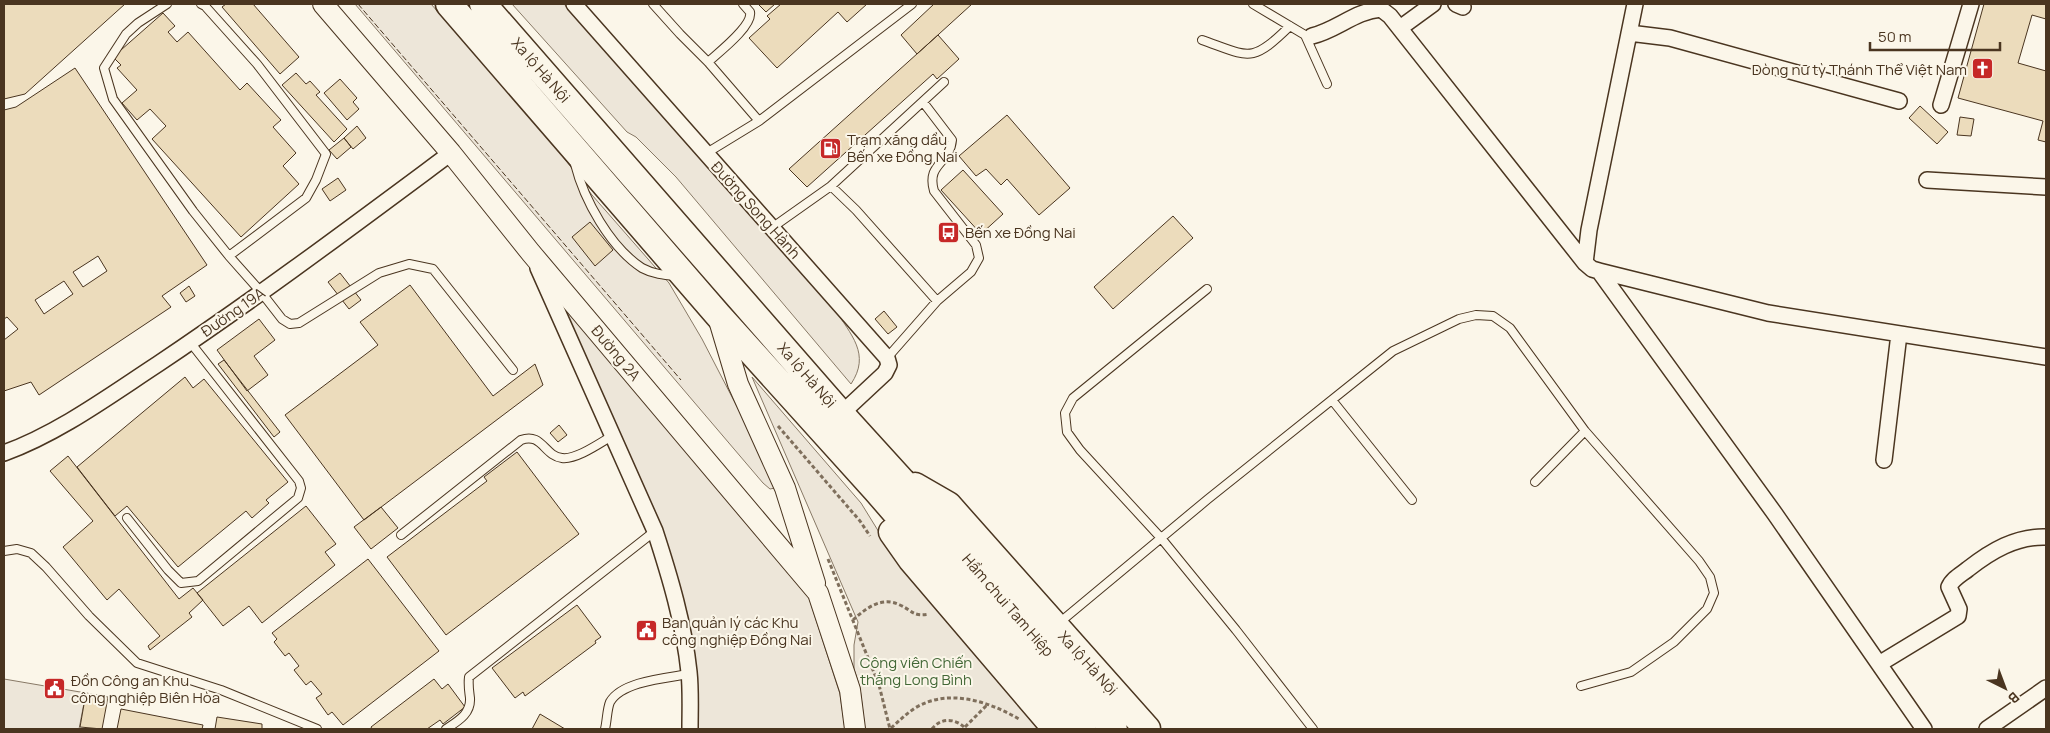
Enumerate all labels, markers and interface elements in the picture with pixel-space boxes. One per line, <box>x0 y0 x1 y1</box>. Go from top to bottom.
scale bar <box>1870 20 2000 52</box>
text: 50 m <box>1878 26 1912 47</box>
street label: Xa lộ Hà Nội <box>507 33 575 107</box>
church icon: Dòng nữ tỳ Thánh Thể Việt Nam <box>1971 57 1995 81</box>
place label: Dòng nữ tỳ Thánh Thể Việt Nam <box>1752 59 1967 80</box>
place label: Trạm xăng dầu Bến xe Đồng Nai <box>847 129 958 167</box>
fuel station icon: Trạm xăng dầu Bến xe Đồng Nai <box>819 136 843 160</box>
street label: Đường Song Hành <box>707 157 805 263</box>
bus stop icon: Bến xe Đồng Nai <box>937 220 961 244</box>
place label: Bến xe Đồng Nai <box>965 222 1076 243</box>
street label: Đường 19A <box>197 282 270 342</box>
street label: Đường 2A <box>587 321 646 386</box>
street label: Xa lộ Hà Nội <box>773 338 841 412</box>
street label: Hầm chui Tam Hiệp <box>957 549 1059 661</box>
place label: Ban quản lý các Khu công nghiệp Đồng Nai <box>662 612 812 650</box>
public building icon: Ban quản lý các Khu công nghiệp Đồng Nai <box>634 619 658 643</box>
street label: Xa lộ Hà Nội <box>1053 626 1123 700</box>
park label: Công viên Chiến thắng Long Bình <box>860 652 972 690</box>
north arrow <box>1980 663 2030 713</box>
place label: Đồn Công an Khu công nghiệp Biên Hòa <box>71 670 220 708</box>
public building icon: Đồn Công an Khu công nghiệp Biên Hòa <box>43 677 67 701</box>
text: B <box>2004 688 2024 708</box>

